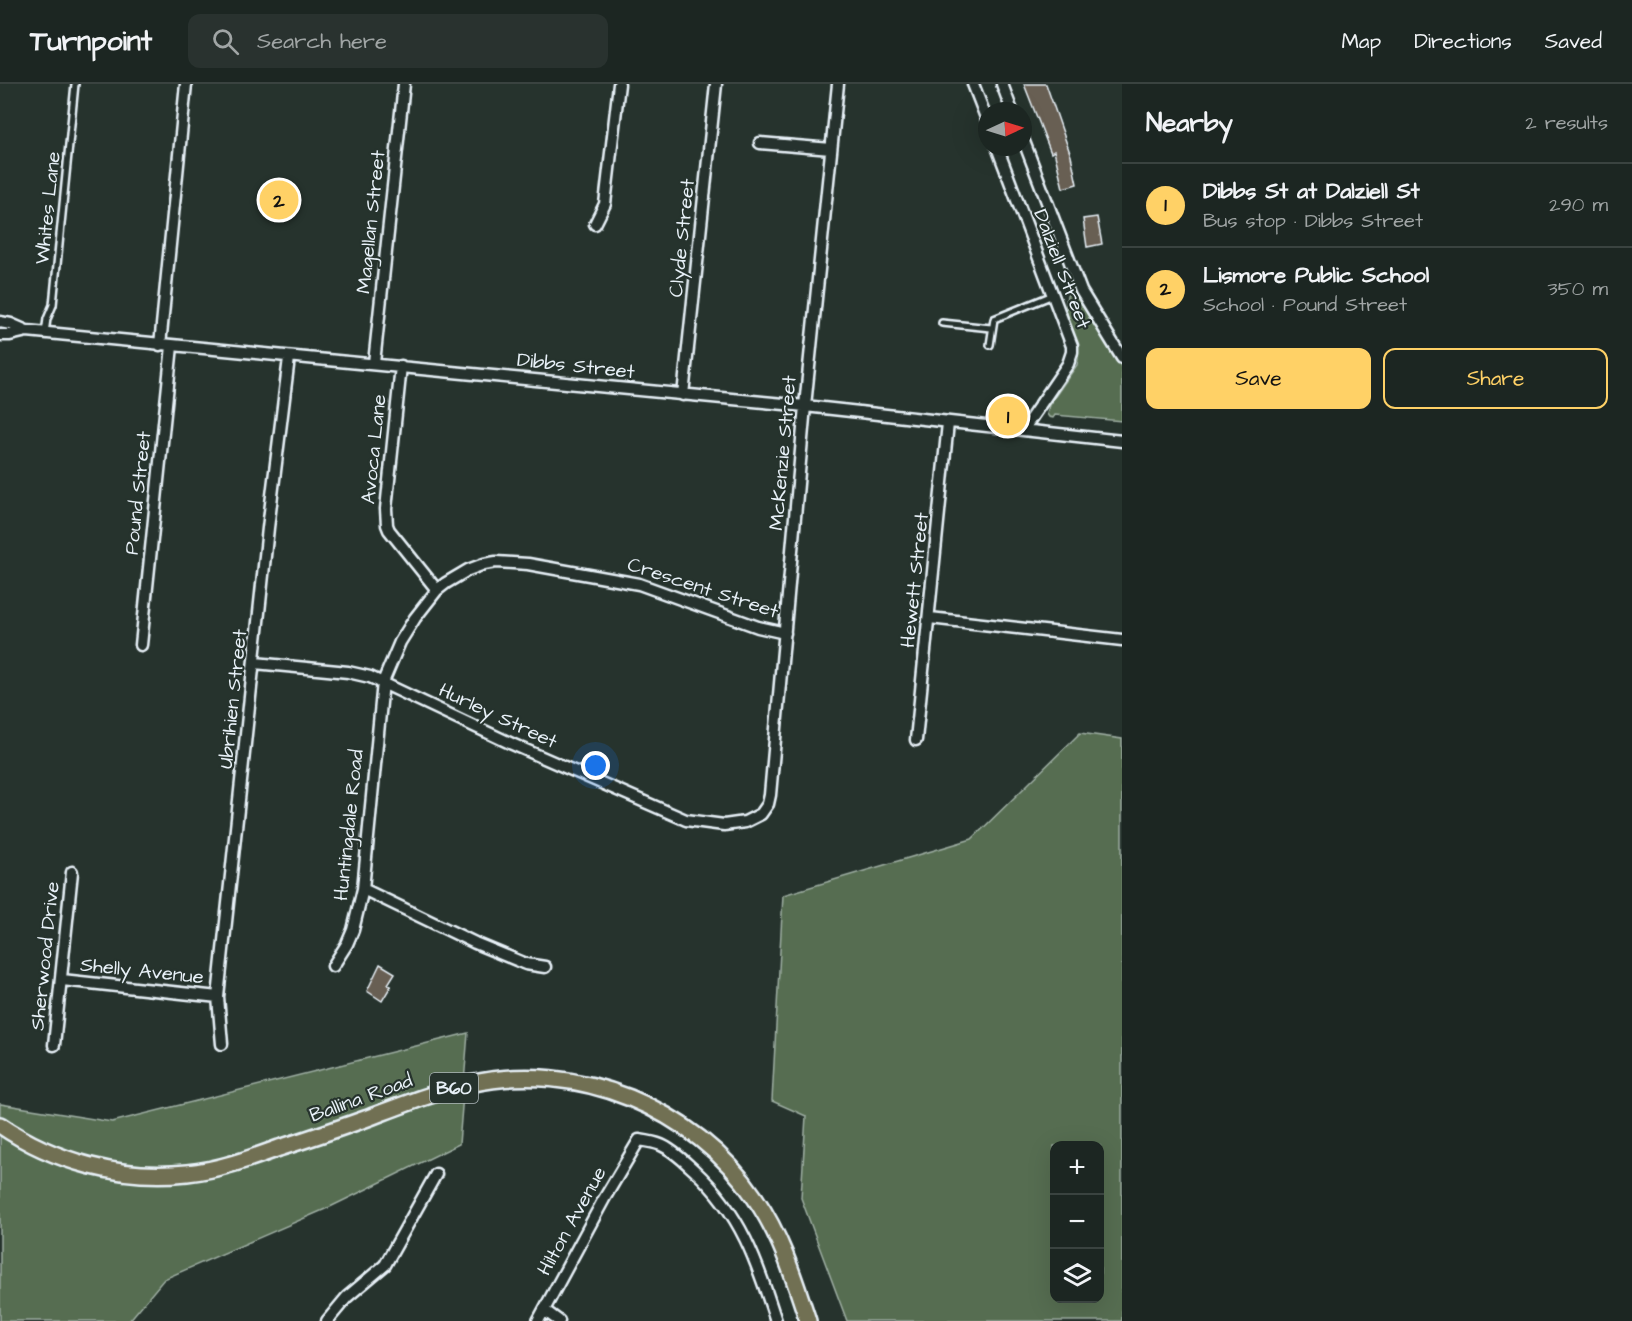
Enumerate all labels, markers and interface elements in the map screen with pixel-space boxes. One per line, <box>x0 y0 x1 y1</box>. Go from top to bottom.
search box <box>188 14 608 68</box>
text: Turnpoint <box>30 22 152 61</box>
icon: search <box>209 25 242 58</box>
text: Search here <box>257 26 387 57</box>
text: Map <box>1341 27 1381 56</box>
text: Directions <box>1414 27 1512 56</box>
text: Saved <box>1545 27 1602 56</box>
north arrow <box>978 102 1032 156</box>
text: Nearby <box>1146 105 1233 141</box>
text: 2 results <box>1525 109 1608 137</box>
street label: Magellan Street <box>350 149 393 295</box>
street label: Whites Lane <box>28 150 68 266</box>
text: Dibbs St at Dalziell St <box>1203 176 1420 207</box>
street label: Clyde Street <box>662 177 703 299</box>
pin: 2 <box>260 178 298 222</box>
text: 1 <box>1164 191 1167 219</box>
text: 290 m <box>1549 191 1608 219</box>
street label: Dalziell Street <box>1026 205 1098 333</box>
text: Bus stop · Dibbs Street <box>1203 207 1423 235</box>
text: Lismore Public School <box>1203 260 1429 291</box>
text: 2 <box>1160 275 1171 303</box>
text: 350 m <box>1547 275 1608 303</box>
text: School · Pound Street <box>1203 291 1407 319</box>
street label: Dibbs Street <box>516 346 636 386</box>
button: Save <box>1146 348 1371 409</box>
button: Share <box>1383 348 1608 409</box>
street label: McKenzie Street <box>762 374 804 532</box>
street label: Avoca Lane <box>354 393 394 505</box>
pin: 1 <box>988 394 1028 438</box>
street label: Pound Street <box>118 430 158 556</box>
street label: Hewett Street <box>894 511 936 649</box>
street label: Crescent Street <box>624 550 782 626</box>
street label: Ubrihien Street <box>212 628 254 770</box>
street label: Hurley Street <box>434 676 562 757</box>
street label: Huntingdale Road <box>327 748 372 902</box>
your location <box>581 751 610 780</box>
street label: Sherwood Drive <box>23 880 67 1032</box>
street label: Shelly Avenue <box>79 951 205 992</box>
street label: Ballina Road <box>306 1066 416 1130</box>
road number: B60 <box>430 1073 478 1103</box>
map controls <box>1050 1141 1104 1303</box>
button: + <box>1050 1141 1104 1195</box>
street label: Hilton Avenue <box>531 1161 614 1281</box>
button: − <box>1050 1195 1104 1249</box>
button: layers <box>1050 1249 1104 1303</box>

